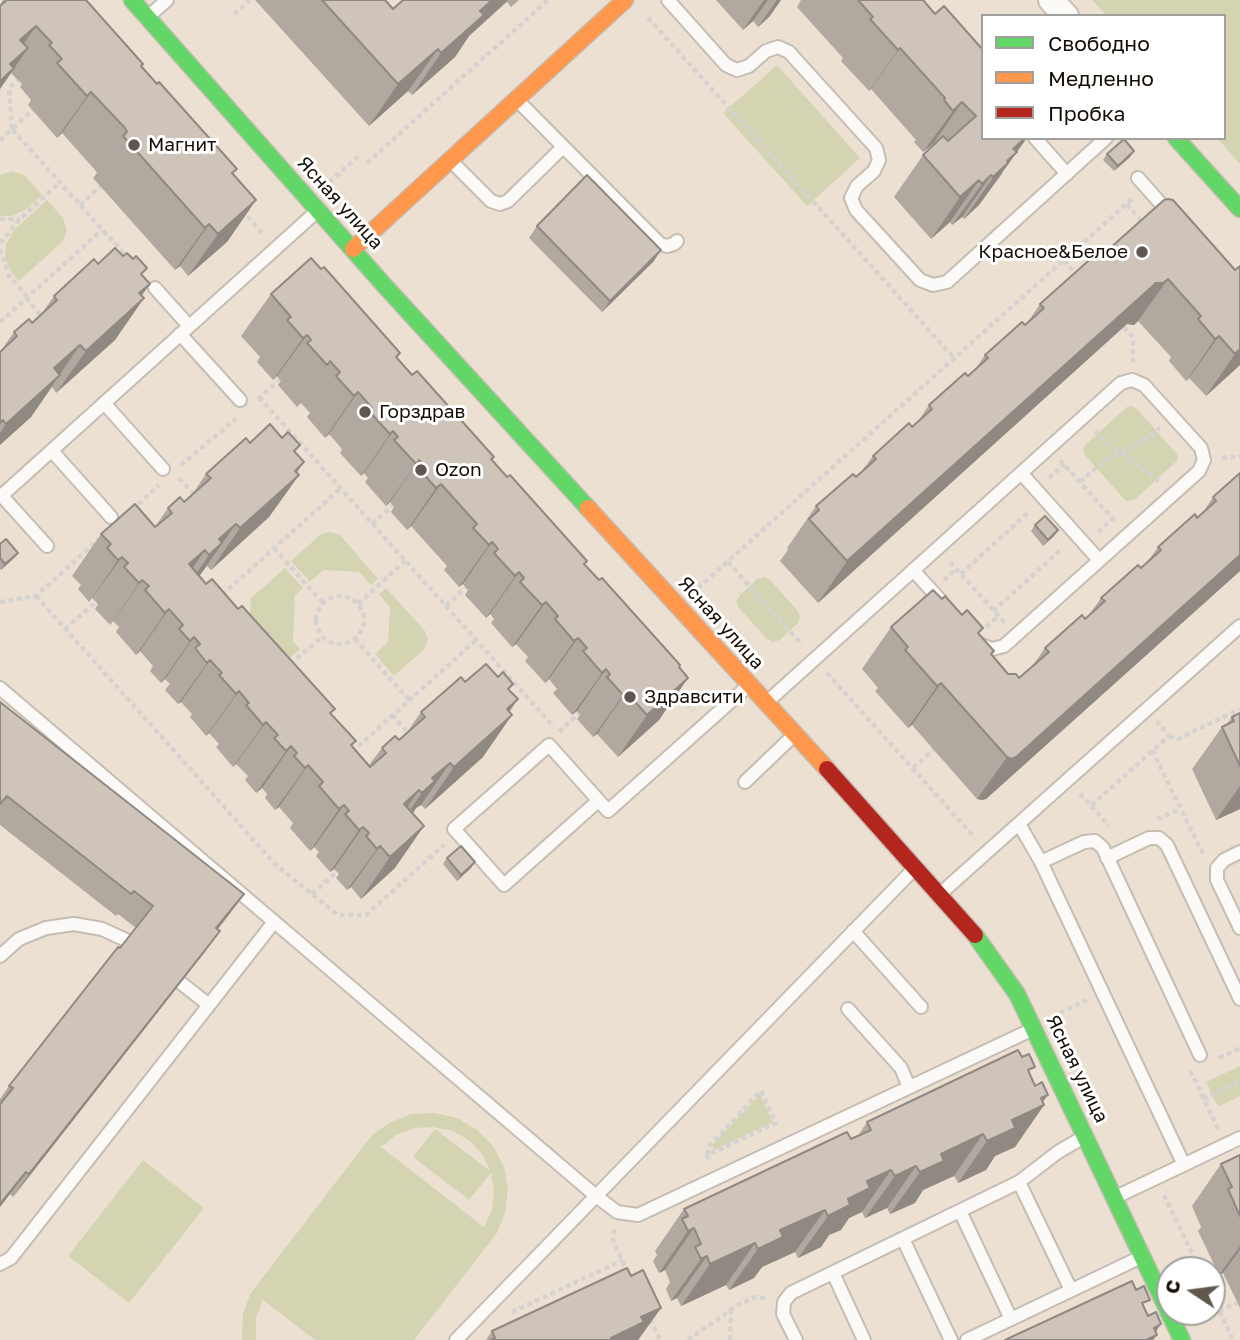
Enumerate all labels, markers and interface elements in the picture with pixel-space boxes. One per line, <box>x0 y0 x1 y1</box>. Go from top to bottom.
legend <box>981 14 1226 140</box>
text: Свободно <box>1048 30 1150 56</box>
text: Медленно <box>1048 65 1154 91</box>
text: Пробка <box>1048 100 1126 126</box>
place label: Магнит <box>148 134 216 156</box>
marker: Магнит <box>126 137 142 153</box>
street label: Ясная улица <box>292 152 388 254</box>
place label: Красное&Белое <box>978 241 1128 263</box>
marker: Красное&Белое <box>1134 244 1150 260</box>
place label: Горздрав <box>379 401 465 423</box>
marker: Горздрав <box>357 404 373 420</box>
place label: Ozon <box>435 459 482 481</box>
marker: Ozon <box>413 462 429 478</box>
street label: Ясная улица <box>673 572 769 674</box>
place label: Здравсити <box>644 686 743 708</box>
marker: Здравсити <box>622 689 638 705</box>
street label: Ясная улица <box>1041 1011 1113 1127</box>
north arrow <box>1156 1256 1226 1326</box>
text: С <box>1159 1277 1185 1296</box>

